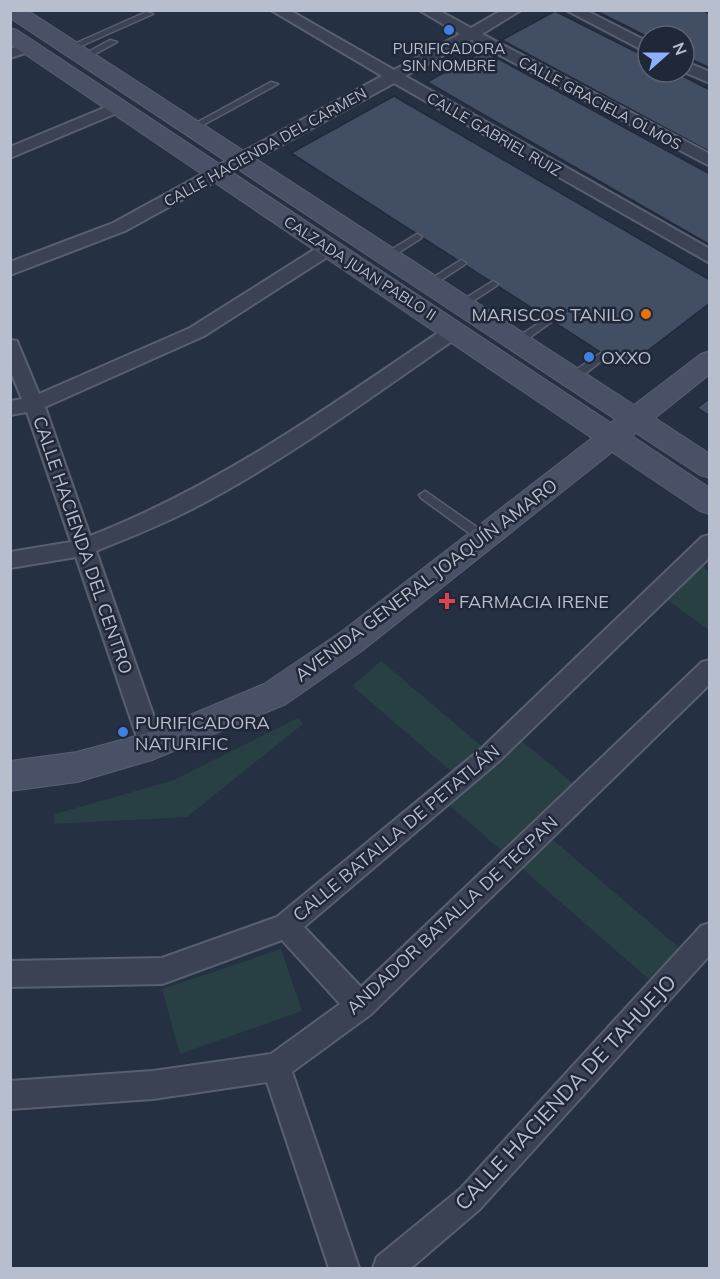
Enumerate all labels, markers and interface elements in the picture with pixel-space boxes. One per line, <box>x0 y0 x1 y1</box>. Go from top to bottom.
marker: PURIFICADORA SIN NOMBRE <box>442 23 456 37</box>
north arrow <box>636 24 696 84</box>
place label: PURIFICADORA SIN NOMBRE <box>393 39 505 75</box>
text: N <box>669 39 692 58</box>
street label: CALLE GRACIELA OLMOS <box>515 52 685 154</box>
street label: CALLE HACIENDA DEL CARMEN <box>160 83 370 211</box>
street label: CALLE GABRIEL RUIZ <box>424 88 564 180</box>
street label: CALZADA JUAN PABLO II <box>280 212 440 324</box>
place label: MARISCOS TANILO <box>471 303 634 326</box>
marker: MARISCOS TANILO <box>639 307 653 321</box>
place label: OXXO <box>601 346 651 369</box>
marker: OXXO <box>582 350 596 364</box>
street label: CALLE HACIENDA DEL CENTRO <box>28 413 138 677</box>
street label: AVENIDA GENERAL JOAQUÍN AMARO <box>290 474 562 686</box>
place label: FARMACIA IRENE <box>459 590 609 613</box>
marker: FARMACIA IRENE <box>440 594 454 608</box>
place label: PURIFICADORA NATURIFIC <box>135 711 270 755</box>
marker: PURIFICADORA NATURIFIC <box>116 725 130 739</box>
street label: CALLE BATALLA DE PETATLÁN <box>288 740 504 926</box>
street label: ANDADOR BATALLA DE TECPAN <box>341 811 563 1019</box>
street label: CALLE HACIENDA DE TAHUEJO <box>449 969 681 1215</box>

